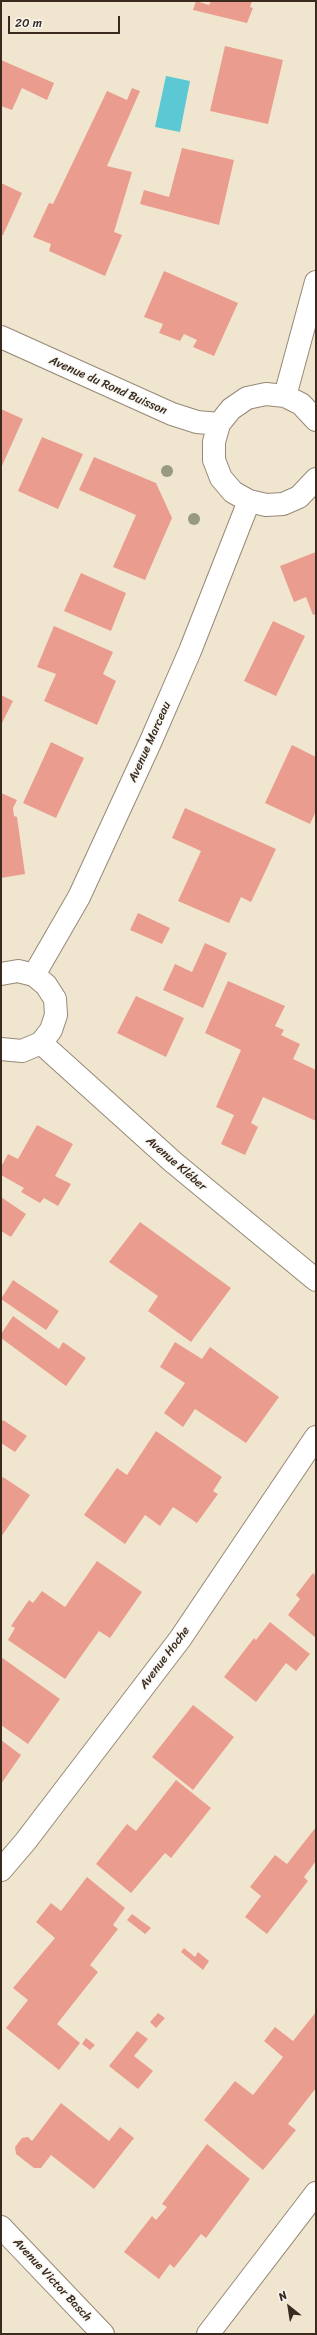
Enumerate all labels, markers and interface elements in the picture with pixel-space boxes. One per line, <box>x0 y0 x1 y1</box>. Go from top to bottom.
scale bar <box>10 8 122 34</box>
text: 20 m <box>15 12 42 34</box>
street label: Avenue du Rond Buisson <box>47 354 169 418</box>
street label: Avenue Marceau <box>126 699 174 785</box>
street label: Avenue Kléber <box>143 1134 209 1194</box>
street label: Avenue Hoche <box>137 1624 193 1692</box>
street label: Avenue Victor Basch <box>10 2235 94 2325</box>
text: N <box>275 2286 291 2306</box>
north arrow <box>269 2287 309 2327</box>

